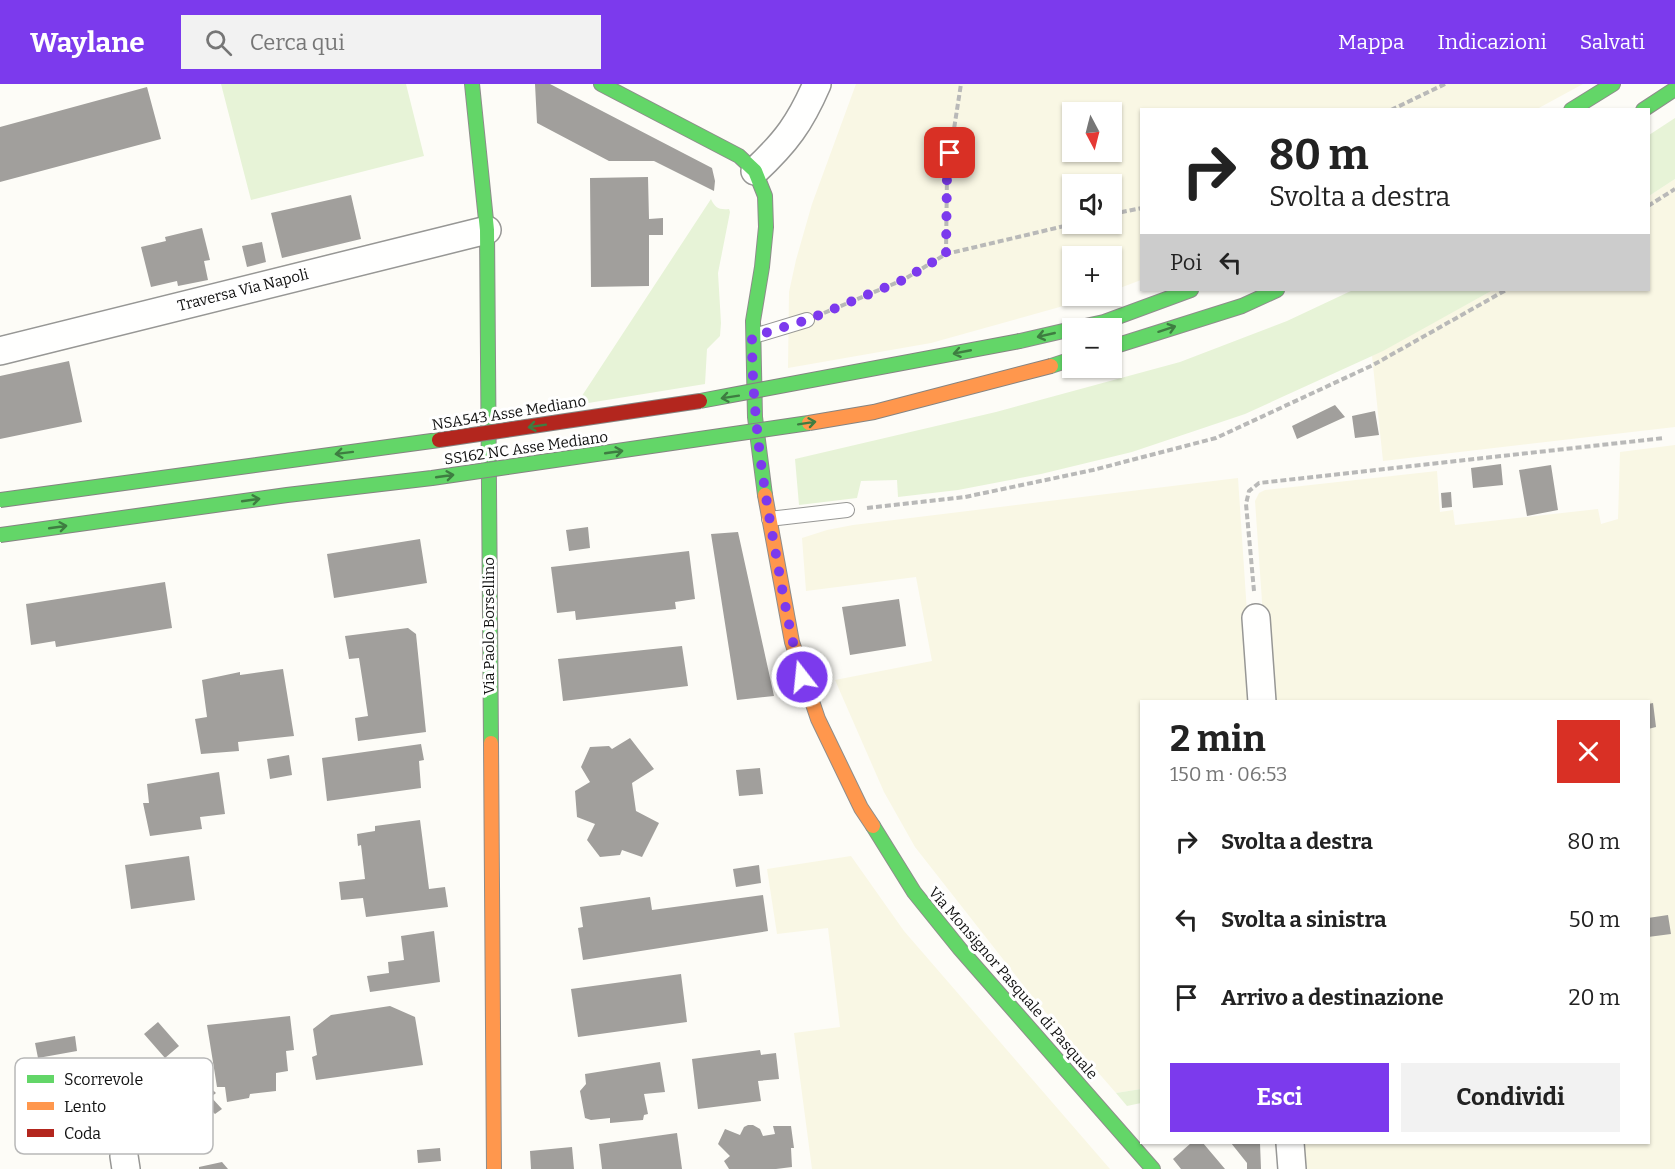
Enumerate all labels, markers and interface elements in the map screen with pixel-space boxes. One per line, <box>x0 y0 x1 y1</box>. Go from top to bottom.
search box <box>181 15 601 69</box>
text: Waylane <box>30 26 145 59</box>
icon: search <box>202 26 235 59</box>
text: Cerca qui <box>250 29 345 56</box>
text: Mappa <box>1338 29 1404 55</box>
text: Indicazioni <box>1437 29 1547 55</box>
text: Salvati <box>1580 29 1645 55</box>
north arrow <box>1062 102 1122 162</box>
map controls <box>1062 102 1122 378</box>
pin <box>924 127 975 178</box>
text: 80 m <box>1269 130 1369 180</box>
icon: right <box>1170 132 1248 210</box>
icon: arrive <box>933 136 966 169</box>
button: sound <box>1062 174 1122 234</box>
text: Svolta a destra <box>1269 181 1450 213</box>
button: + <box>1062 246 1122 306</box>
icon: left <box>1214 246 1247 279</box>
text: Poi <box>1170 249 1202 276</box>
street label: Traversa Via Napoli <box>176 265 311 315</box>
button: − <box>1062 318 1122 378</box>
one-way arrow <box>1157 323 1176 334</box>
one-way arrow <box>1037 330 1056 342</box>
one-way arrow <box>953 347 973 358</box>
one-way arrow <box>720 391 740 402</box>
street label: NSA543 Asse Mediano <box>431 392 587 434</box>
one-way arrow <box>797 417 817 428</box>
one-way arrow <box>527 420 547 431</box>
street label: SS162 NC Asse Mediano <box>443 428 609 468</box>
one-way arrow <box>604 446 624 457</box>
one-way arrow <box>334 448 354 459</box>
one-way arrow <box>434 471 454 482</box>
one-way arrow <box>241 494 261 505</box>
one-way arrow <box>48 521 67 532</box>
street label: Via Paolo Borsellino <box>480 557 498 695</box>
position arrow <box>770 645 834 709</box>
text: 2 min <box>1170 717 1266 761</box>
button: close <box>1557 720 1620 783</box>
text: 150 m · 06:53 <box>1170 762 1287 786</box>
icon: right <box>1170 825 1203 858</box>
text: Svolta a destra <box>1221 828 1373 855</box>
text: 80 m <box>1567 828 1620 855</box>
street label: Via Monsignor Pasquale di Pasquale <box>925 883 1101 1083</box>
icon: left <box>1170 903 1203 936</box>
text: Svolta a sinistra <box>1221 906 1387 933</box>
text: 50 m <box>1569 906 1620 933</box>
icon: arrive <box>1170 981 1203 1014</box>
text: Arrivo a destinazione <box>1221 984 1444 1011</box>
text: 20 m <box>1569 984 1620 1011</box>
legend <box>15 1058 213 1154</box>
button: Esci <box>1170 1063 1389 1132</box>
button: Condividi <box>1401 1063 1620 1132</box>
text: Scorrevole <box>64 1070 143 1089</box>
text: Lento <box>64 1097 106 1116</box>
text: Coda <box>64 1124 101 1143</box>

